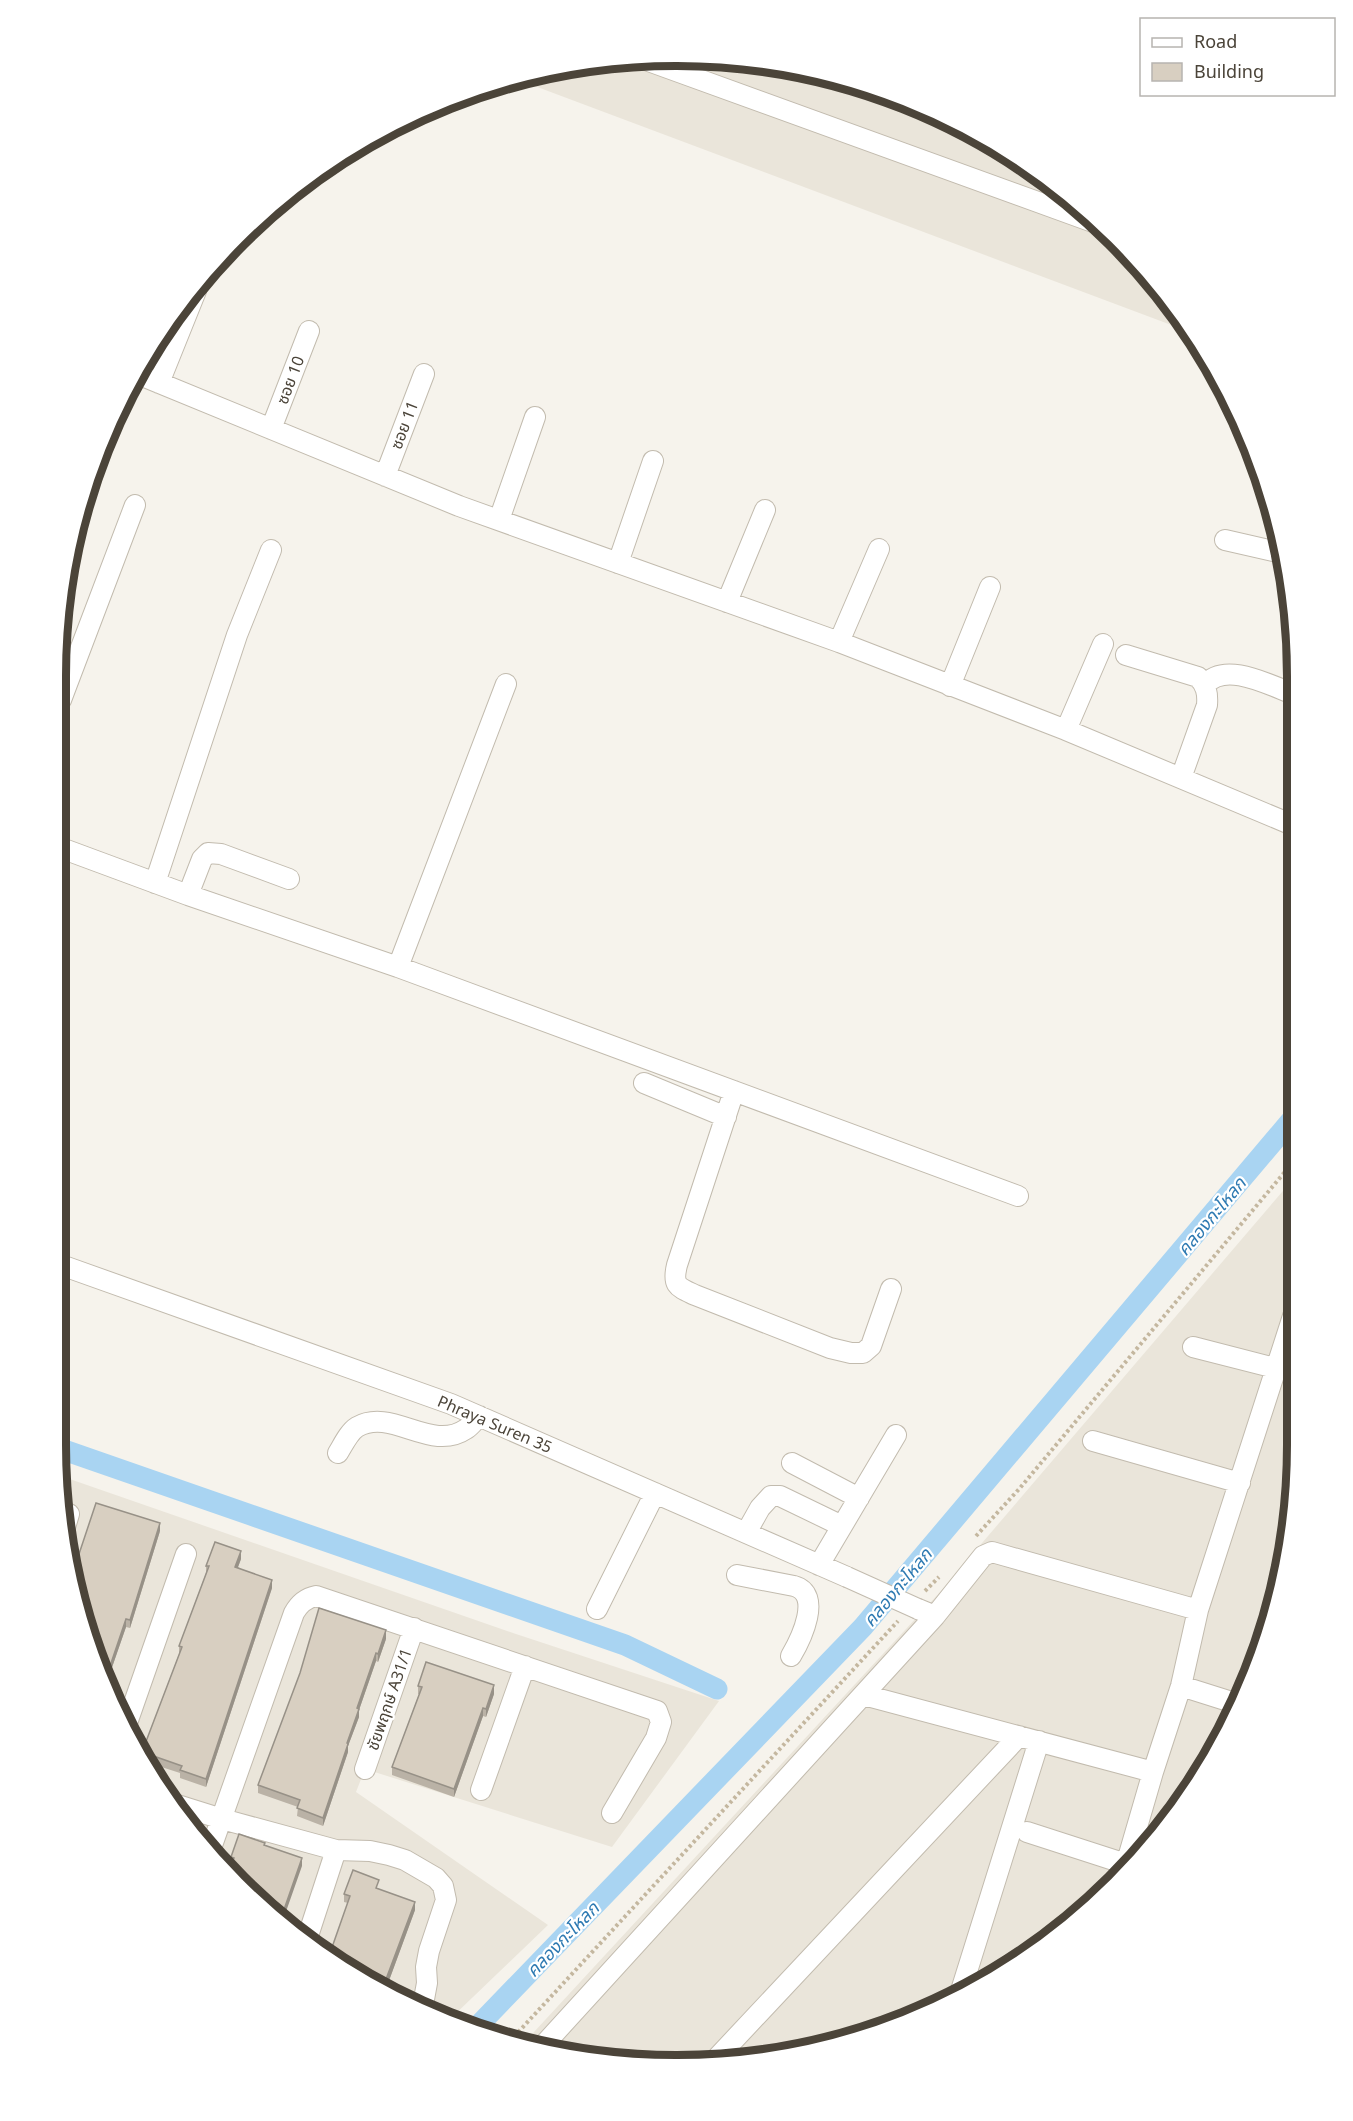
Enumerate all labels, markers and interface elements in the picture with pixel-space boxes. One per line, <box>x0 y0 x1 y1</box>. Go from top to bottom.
legend <box>1140 18 1335 96</box>
text: Road <box>1194 29 1237 53</box>
text: Building <box>1194 59 1264 83</box>
street label: ซอย 10 <box>271 353 309 407</box>
street label: ซอย 11 <box>385 398 423 452</box>
water label: คลองกะโหลก <box>1171 1171 1252 1260</box>
street label: Phraya Suren 35 <box>434 1390 556 1458</box>
water label: คลองกะโหลก <box>857 1542 938 1631</box>
street label: ชัยพฤกษ์ A31/1 <box>361 1645 417 1753</box>
water label: คลองกะโหลก <box>520 1895 605 1982</box>

